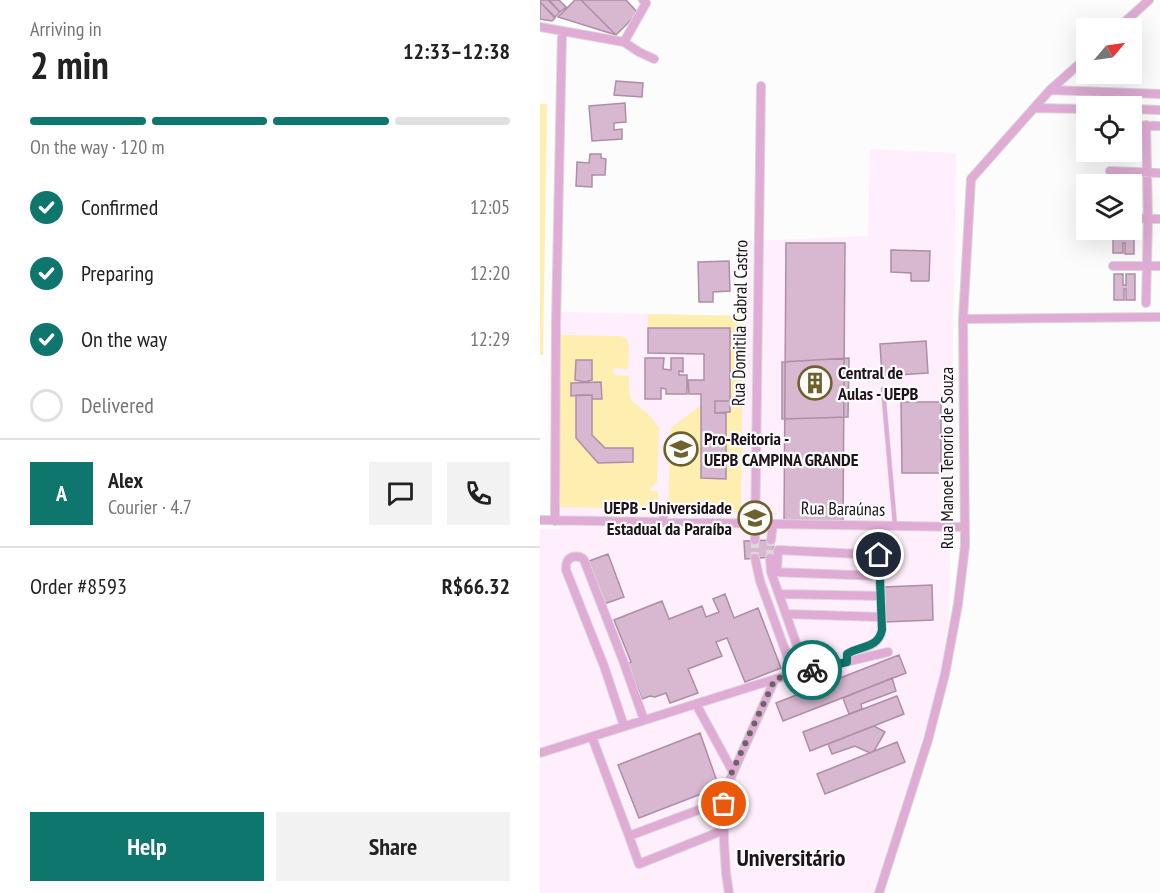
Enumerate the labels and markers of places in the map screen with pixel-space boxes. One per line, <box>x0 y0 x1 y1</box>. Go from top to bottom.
place label: Central de Aulas - UEPB <box>837 361 919 405</box>
building icon: Central de Aulas - UEPB <box>797 365 833 401</box>
place label: Pro-Reitoria - UEPB CAMPINA GRANDE <box>704 427 859 471</box>
school or university icon: Pro-Reitoria - UEPB CAMPINA GRANDE <box>663 431 699 467</box>
place label: UEPB - Universidade Estadual da Paraíba <box>604 496 732 540</box>
school or university icon: UEPB - Universidade Estadual da Paraíba <box>737 500 773 536</box>
pin <box>853 529 904 580</box>
pin <box>698 778 749 829</box>

